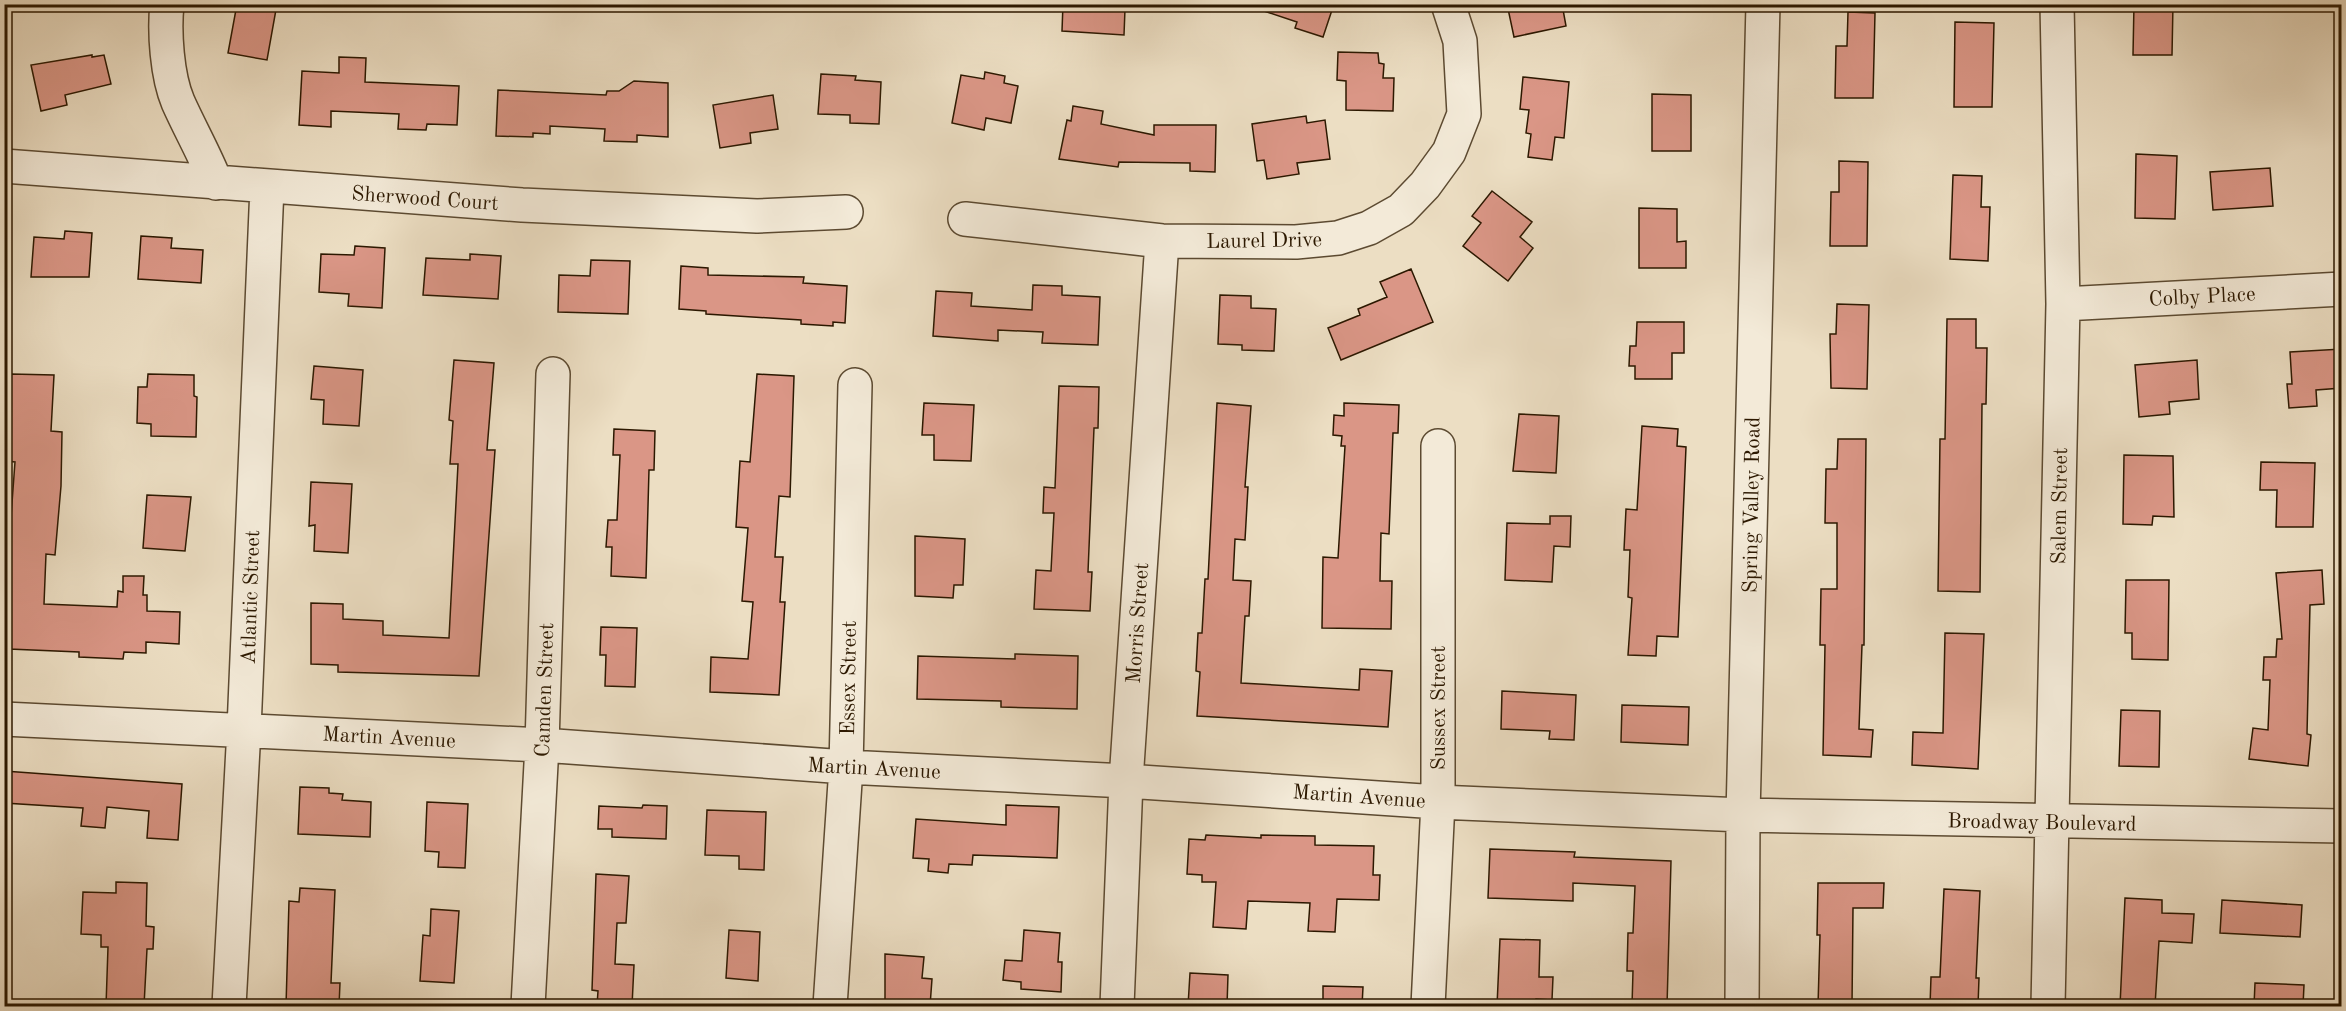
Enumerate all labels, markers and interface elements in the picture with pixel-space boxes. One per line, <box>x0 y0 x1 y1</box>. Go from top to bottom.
street label: Sherwood Court <box>351 184 499 215</box>
street label: Laurel Drive <box>1206 230 1322 253</box>
street label: Colby Place <box>2148 284 2256 311</box>
street label: Spring Valley Road <box>1740 417 1765 593</box>
street label: Salem Street <box>2049 447 2072 565</box>
street label: Atlantic Street <box>239 529 264 665</box>
street label: Morris Street <box>1124 562 1153 684</box>
street label: Essex Street <box>838 620 861 736</box>
street label: Camden Street <box>533 622 558 758</box>
street label: Sussex Street <box>1429 646 1450 770</box>
street label: Martin Avenue <box>322 725 456 752</box>
street label: Martin Avenue <box>807 756 941 783</box>
street label: Martin Avenue <box>1292 782 1426 813</box>
street label: Broadway Boulevard <box>1947 811 2137 836</box>

